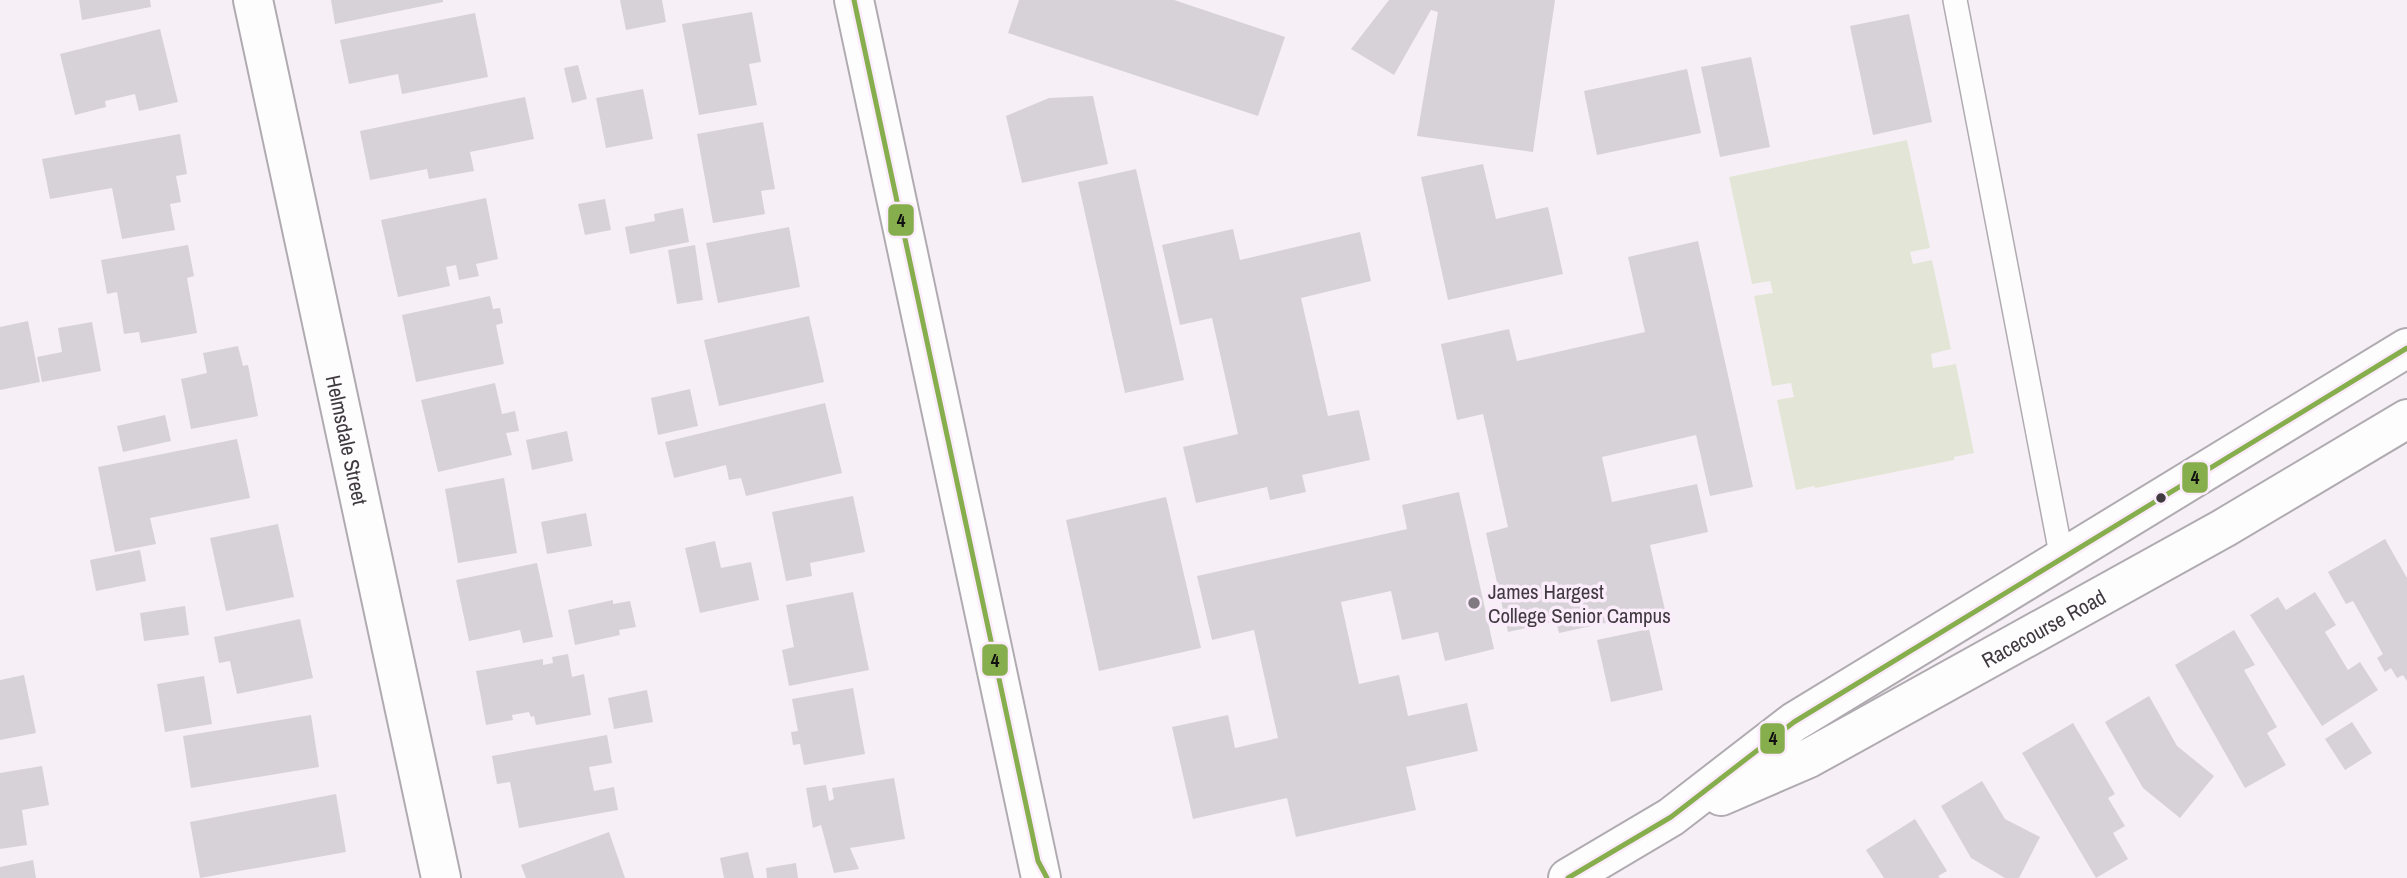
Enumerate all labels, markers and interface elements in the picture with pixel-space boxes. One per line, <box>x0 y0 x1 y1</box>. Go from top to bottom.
line badge: 4 <box>887 203 915 237</box>
text: 4 <box>897 207 906 233</box>
street label: Helmsdale Street <box>319 372 375 508</box>
line badge: 4 <box>2181 461 2209 494</box>
text: 4 <box>2191 464 2200 490</box>
unlabelled marker <box>2154 491 2168 505</box>
place label: James Hargest College Senior Campus <box>1488 577 1671 630</box>
street label: Racecourse Road <box>1976 582 2111 674</box>
marker: James Hargest College Senior Campus <box>1466 595 1482 611</box>
line badge: 4 <box>981 643 1009 677</box>
text: 4 <box>991 647 1000 673</box>
line badge: 4 <box>1759 722 1786 755</box>
text: 4 <box>1769 725 1778 751</box>

